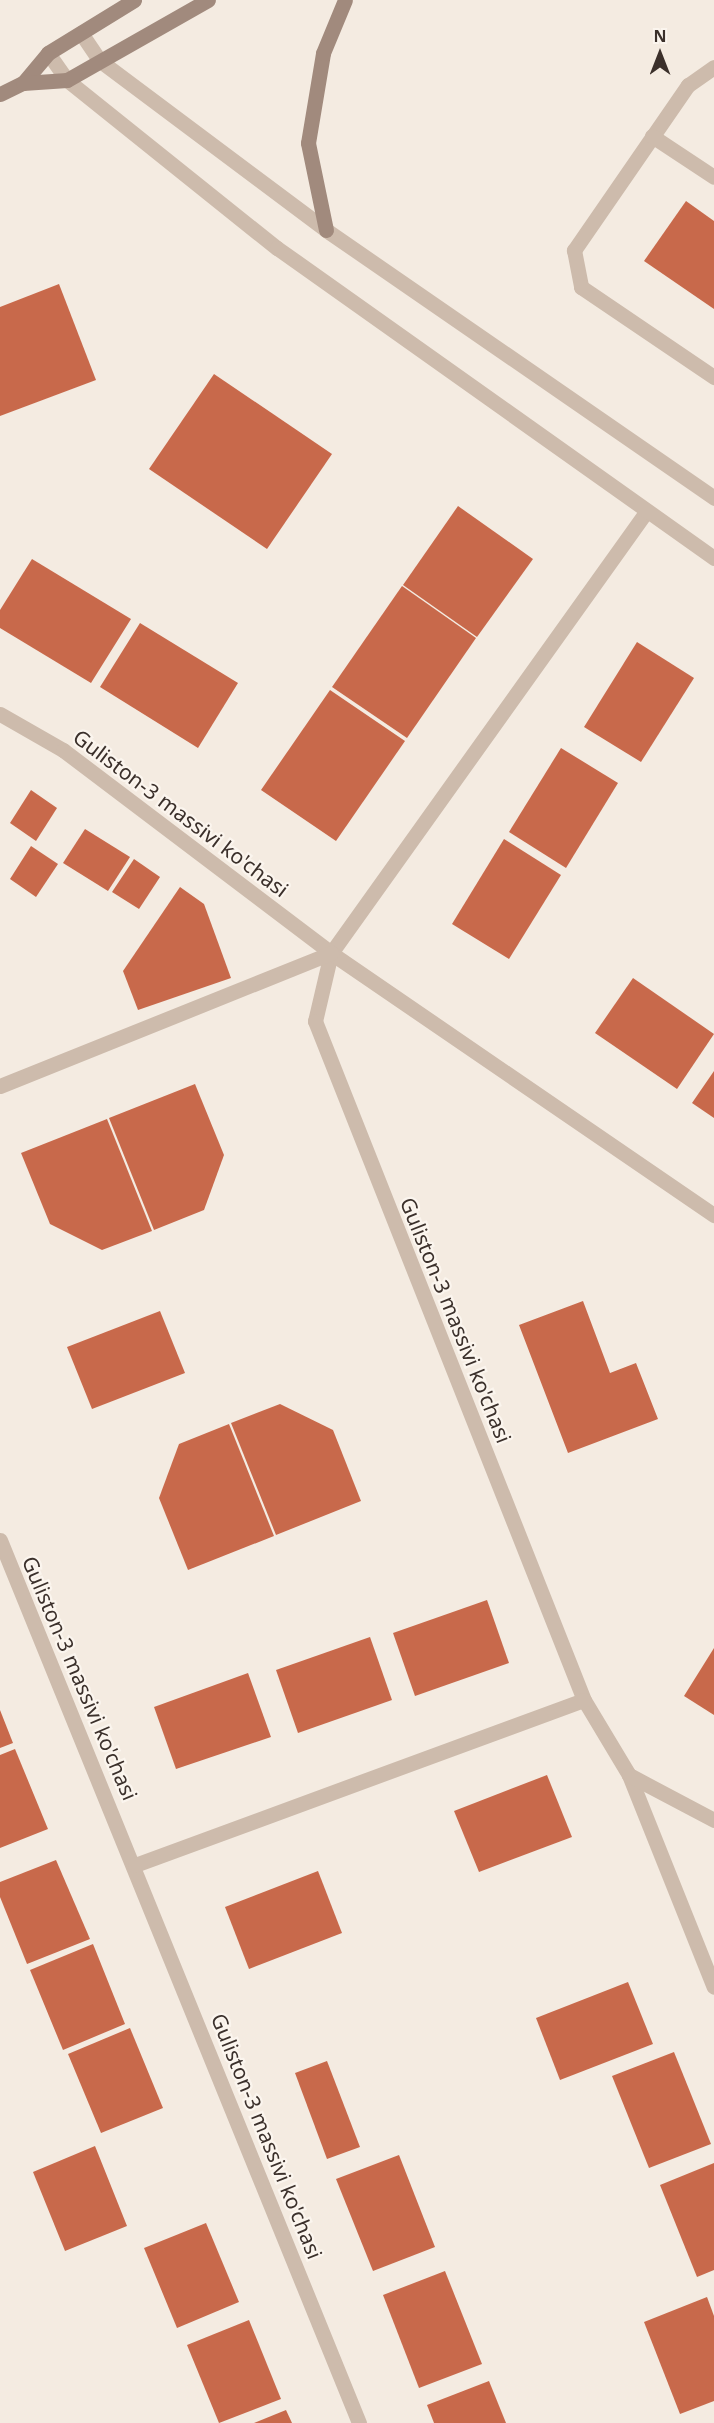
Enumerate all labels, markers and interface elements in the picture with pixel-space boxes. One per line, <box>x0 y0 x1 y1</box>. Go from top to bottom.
north arrow <box>630 24 690 84</box>
text: N <box>653 25 667 47</box>
street label: Guliston-3 massivi ko'chasi <box>69 724 293 902</box>
street label: Guliston-3 massivi ko'chasi <box>395 1194 517 1446</box>
street label: Guliston-3 massivi ko'chasi <box>17 1552 143 1804</box>
street label: Guliston-3 massivi ko'chasi <box>206 2010 328 2262</box>

